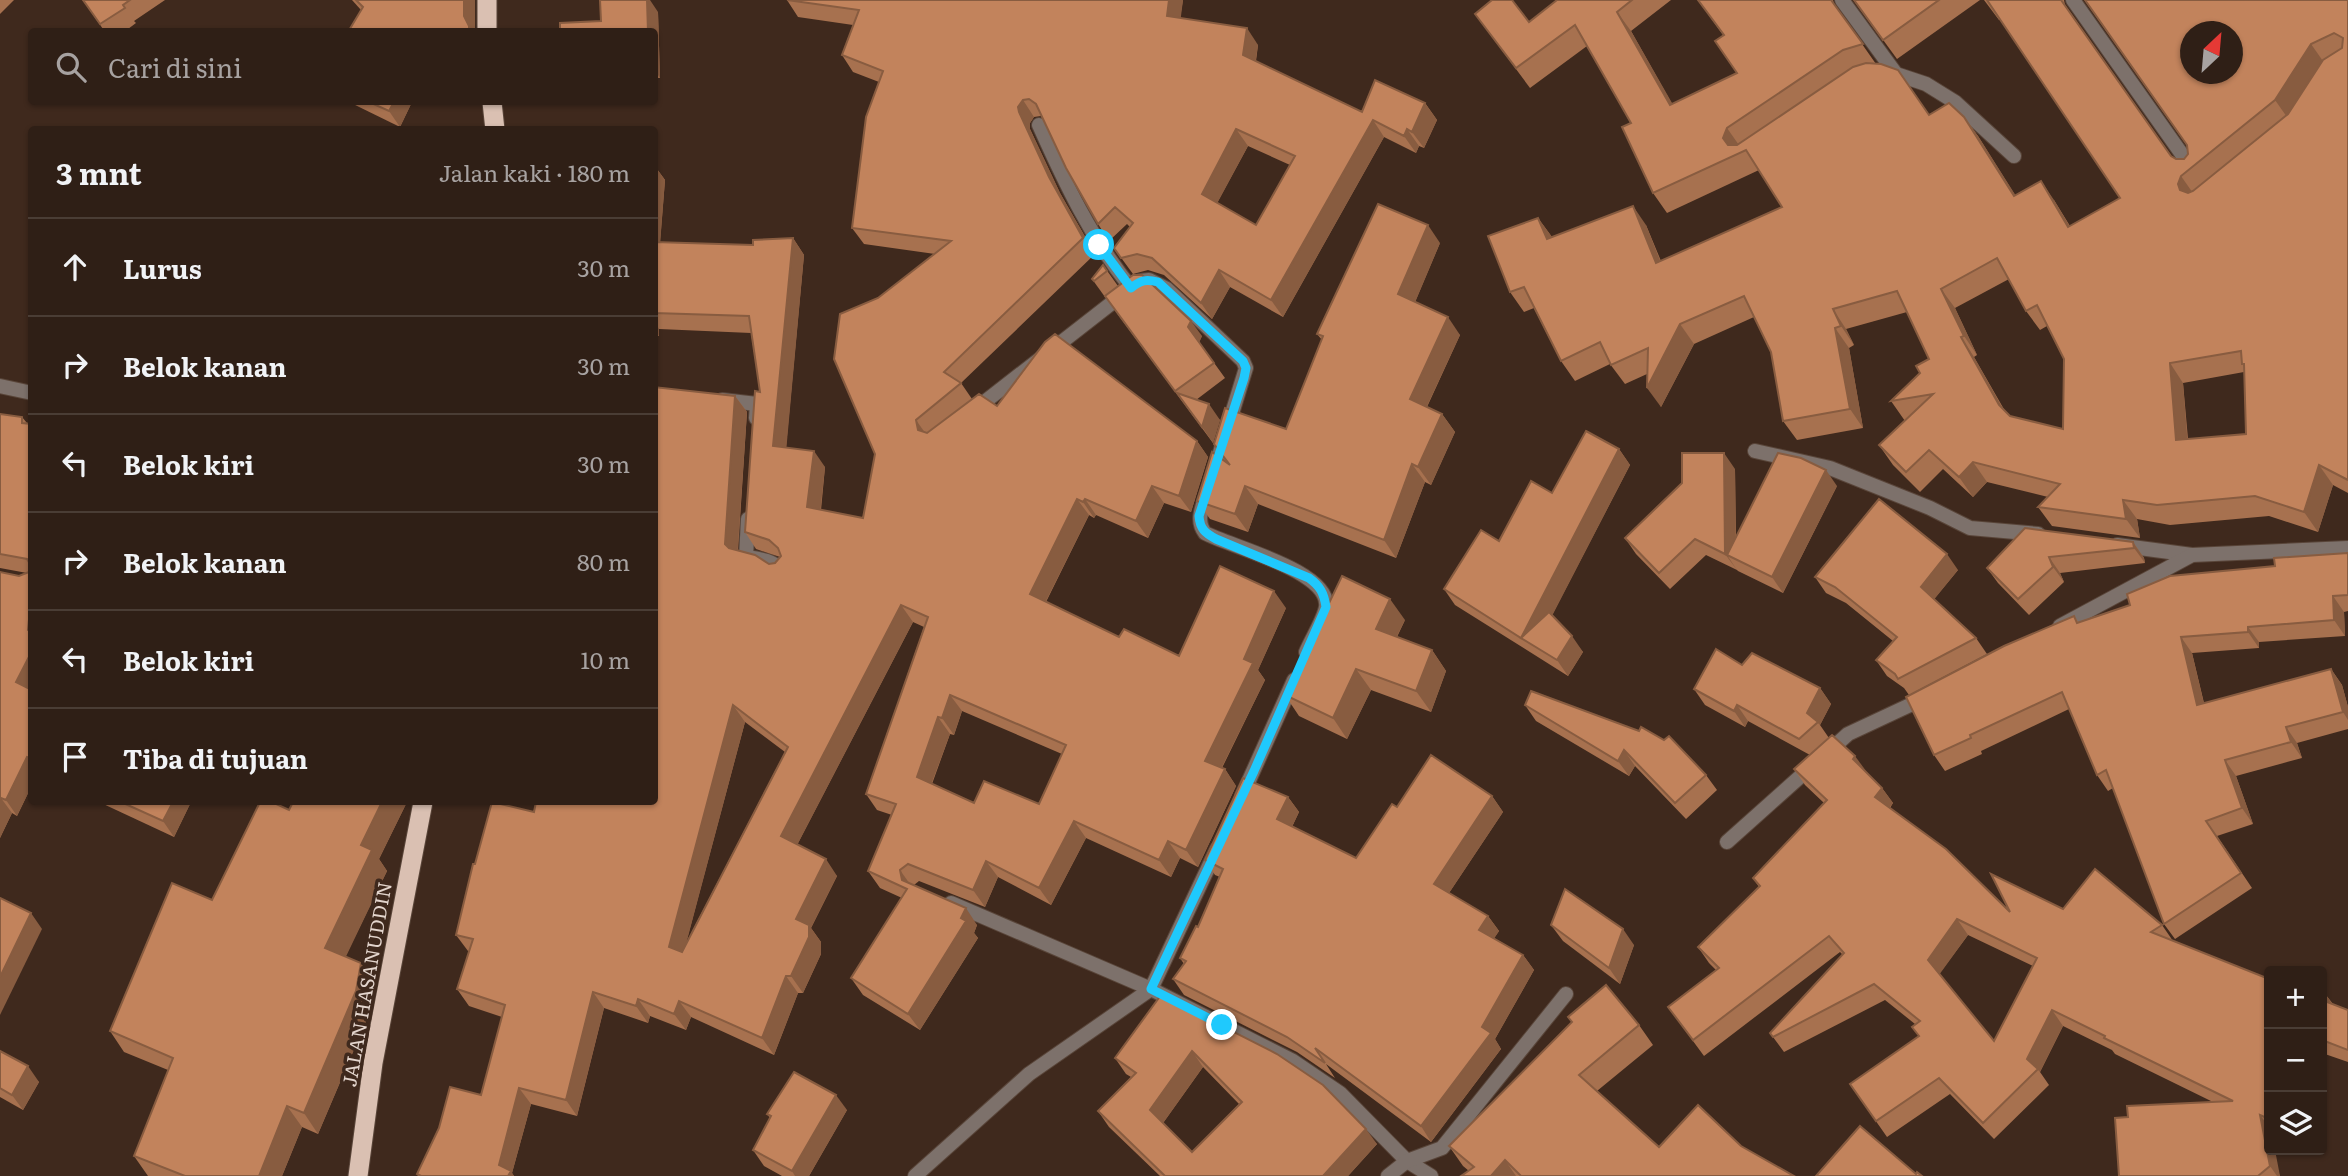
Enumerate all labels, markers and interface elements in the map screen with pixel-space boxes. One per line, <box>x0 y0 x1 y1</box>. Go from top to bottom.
north arrow <box>2180 21 2243 84</box>
search box <box>28 28 658 105</box>
text: Cari di sini <box>108 47 242 86</box>
icon: search <box>52 48 90 86</box>
text: 3 mnt <box>56 150 142 194</box>
text: Jalan kaki · 180 m <box>439 155 630 189</box>
route start <box>1083 229 1114 260</box>
icon: ahead <box>56 248 94 286</box>
text: Lurus <box>123 248 202 287</box>
text: 30 m <box>577 250 630 284</box>
icon: right <box>56 346 94 384</box>
text: Belok kanan <box>123 346 287 385</box>
text: 30 m <box>577 348 630 382</box>
icon: left <box>56 444 94 482</box>
text: Belok kiri <box>123 444 254 483</box>
text: 30 m <box>577 446 630 480</box>
icon: right <box>56 542 94 580</box>
text: Belok kanan <box>123 542 287 581</box>
text: 80 m <box>577 544 630 578</box>
icon: left <box>56 640 94 678</box>
text: Belok kiri <box>123 640 254 679</box>
text: 10 m <box>580 642 630 676</box>
icon: arrive <box>56 738 94 776</box>
text: Tiba di tujuan <box>123 738 308 777</box>
street label: JALAN HASANUDDIN <box>334 879 398 1089</box>
map controls <box>2264 966 2327 1155</box>
button: + <box>2264 966 2327 1029</box>
route end <box>1206 1009 1237 1040</box>
button: − <box>2264 1029 2327 1092</box>
button: layers <box>2264 1092 2327 1155</box>

